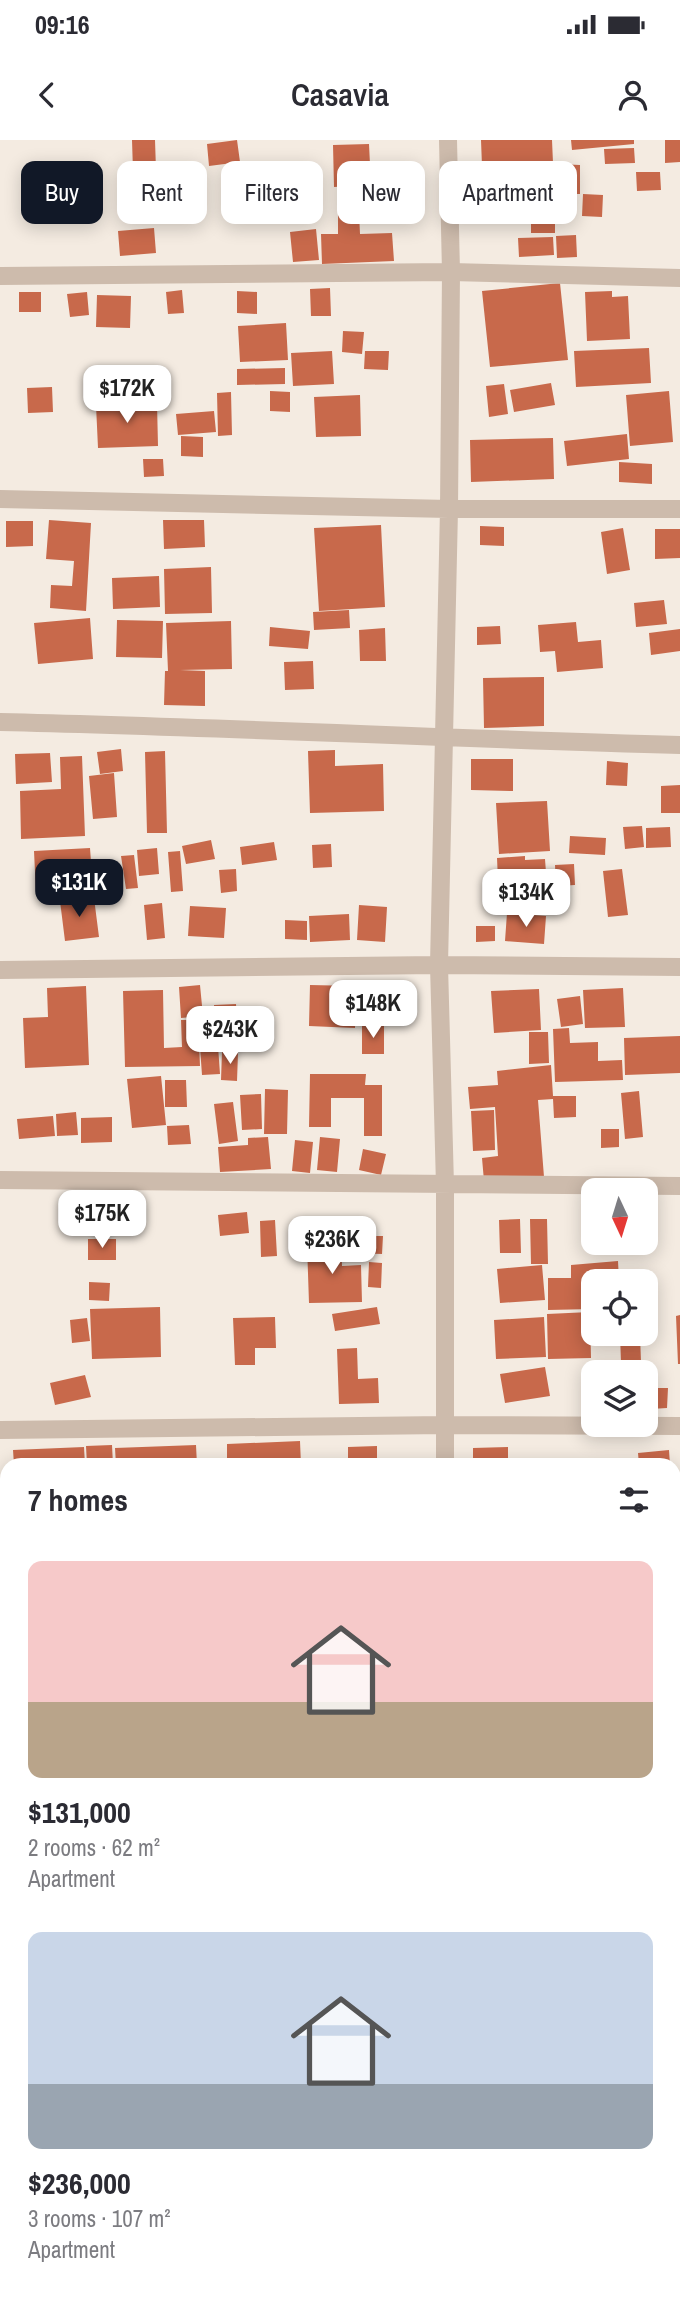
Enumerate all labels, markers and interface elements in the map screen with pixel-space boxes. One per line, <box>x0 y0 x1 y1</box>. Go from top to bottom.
text: 09:16 <box>35 7 90 42</box>
text: Casavia <box>291 73 389 116</box>
icon: back <box>28 76 66 114</box>
icon: person <box>614 76 652 114</box>
chip: Buy <box>21 161 103 224</box>
chip: Rent <box>117 161 207 224</box>
chip: Filters <box>221 161 323 224</box>
chip: New <box>337 161 425 224</box>
chip: Apartment <box>439 161 577 224</box>
pin: $172K <box>78 366 176 425</box>
text: $172K <box>99 372 155 403</box>
pin: $131K <box>30 860 128 919</box>
text: $131K <box>51 866 107 897</box>
pin: $134K <box>477 870 575 929</box>
text: $134K <box>498 876 554 907</box>
pin: $148K <box>324 981 422 1040</box>
text: $148K <box>345 987 401 1018</box>
pin: $243K <box>181 1006 279 1066</box>
text: $243K <box>202 1013 258 1044</box>
north arrow <box>581 1178 658 1255</box>
map controls <box>581 1178 658 1437</box>
pin: $175K <box>53 1190 151 1250</box>
text: $175K <box>74 1197 130 1228</box>
pin: $236K <box>283 1216 381 1276</box>
text: $236K <box>304 1223 360 1254</box>
button: locate <box>581 1269 658 1346</box>
button: layers <box>581 1360 658 1437</box>
text: 7 homes <box>28 1480 128 1520</box>
icon: filters <box>615 1481 653 1519</box>
icon: home <box>278 1607 404 1733</box>
text: $131,000 <box>28 1792 131 1832</box>
text: 2 rooms · 62 m² <box>28 1832 160 1863</box>
text: Apartment <box>28 1863 115 1894</box>
icon: home <box>278 1978 404 2104</box>
text: $236,000 <box>28 2163 131 2203</box>
text: 3 rooms · 107 m² <box>28 2203 171 2234</box>
text: Apartment <box>28 2234 115 2265</box>

